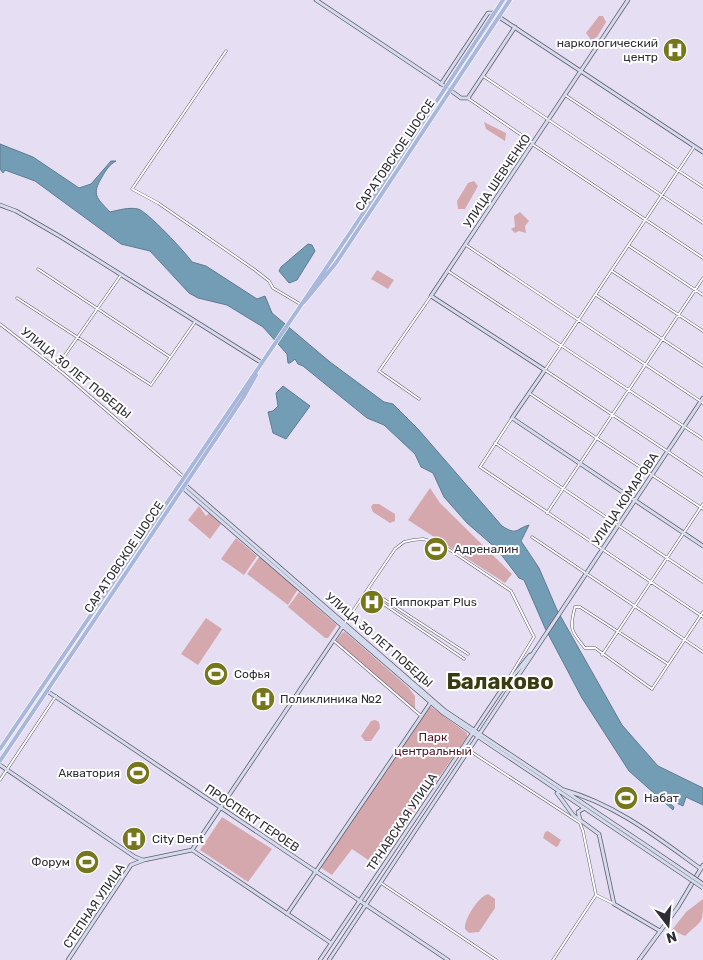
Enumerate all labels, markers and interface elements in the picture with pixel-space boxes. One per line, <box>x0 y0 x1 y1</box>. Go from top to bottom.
place label: наркологический центр <box>557 36 658 64</box>
hospital icon: наркологический центр <box>662 37 688 63</box>
street label: САРАТОВСКОЕ ШОССЕ <box>352 97 438 213</box>
street label: УЛИЦА ШЕВЧЕНКО <box>461 132 533 230</box>
street label: УЛИЦА 30 ЛЕТ ПОБЕДЫ <box>18 324 134 422</box>
street label: УЛИЦА КОМАРОВА <box>589 450 661 548</box>
street label: САРАТОВСКОЕ ШОССЕ <box>81 499 167 615</box>
sports icon: Адреналин <box>423 536 449 562</box>
place label: Адреналин <box>454 542 519 556</box>
hospital icon: Гиппократ Plus <box>359 589 385 615</box>
street label: УЛИЦА 30 ЛЕТ ПОБЕДЫ <box>323 590 435 690</box>
place label: Гиппократ Plus <box>390 595 477 609</box>
sports icon: Софья <box>203 661 229 687</box>
place label: Софья <box>234 667 270 681</box>
district label: Балаково <box>446 668 554 695</box>
hospital icon: Поликлиника №2 <box>250 686 276 712</box>
place label: Поликлиника №2 <box>280 692 382 706</box>
park label: Парк центральный <box>394 730 472 758</box>
sports icon: Акватория <box>125 760 151 786</box>
place label: Акватория <box>58 766 120 780</box>
street label: ТРНАВСКАЯ УЛИЦА <box>364 771 440 873</box>
street label: ПРОСПЕКТ ГЕРОЕВ <box>202 781 302 855</box>
sports icon: Набат <box>613 785 639 811</box>
place label: Набат <box>644 791 679 805</box>
hospital icon: City Dent <box>121 826 147 852</box>
place label: City Dent <box>152 832 204 846</box>
sports icon: Форум <box>74 849 100 875</box>
place label: Форум <box>31 855 70 869</box>
street label: СТЕПНАЯ УЛИЦА <box>60 861 128 951</box>
north arrow <box>643 900 693 950</box>
text: N <box>664 927 679 947</box>

